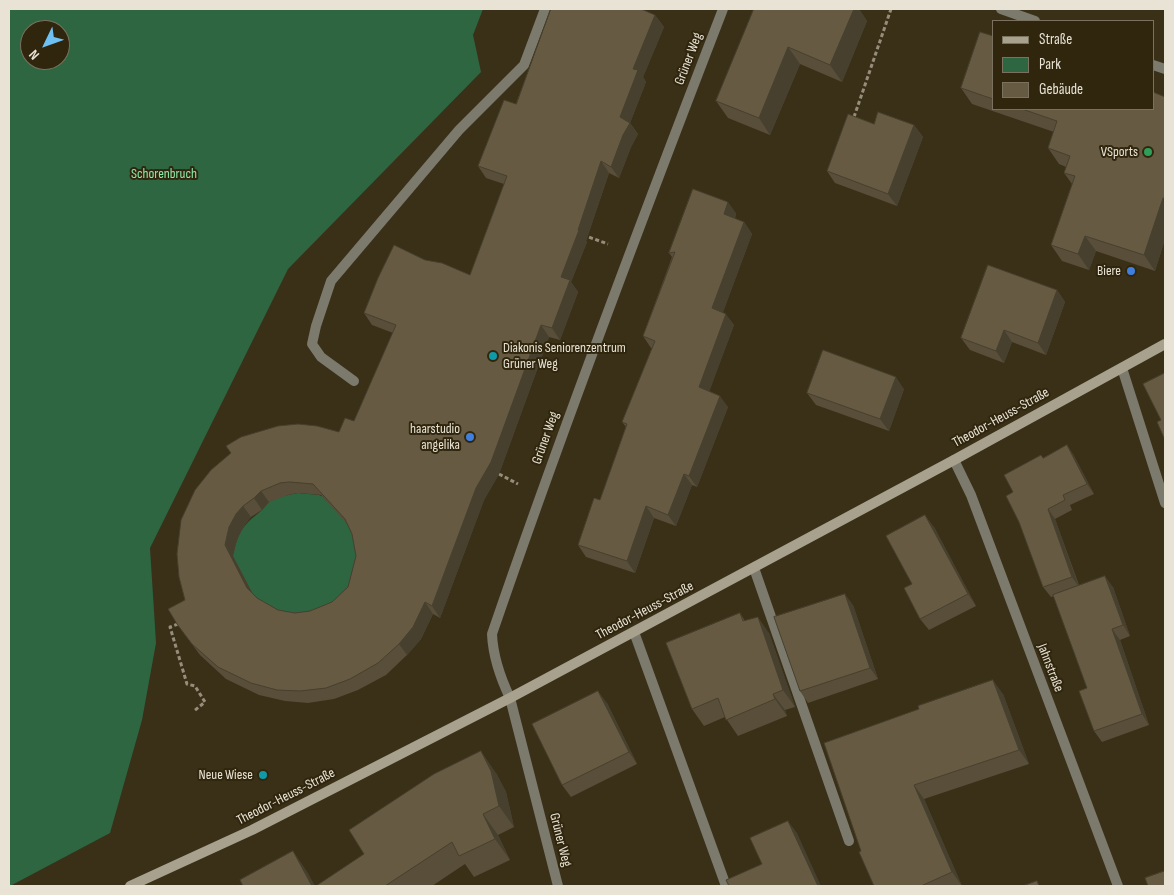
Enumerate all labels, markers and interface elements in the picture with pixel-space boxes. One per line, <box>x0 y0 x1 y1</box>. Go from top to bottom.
north arrow <box>20 20 70 70</box>
legend <box>992 20 1154 110</box>
street label: Grüner Weg <box>671 30 707 88</box>
text: Straße <box>1039 30 1072 49</box>
text: N <box>25 46 43 63</box>
text: Park <box>1039 55 1061 74</box>
text: Gebäude <box>1039 80 1083 99</box>
place label: VSports <box>1101 144 1138 160</box>
marker: VSports <box>1142 146 1154 158</box>
park label: Schorenbruch <box>131 166 197 182</box>
place label: Biere <box>1097 263 1121 279</box>
marker: Biere <box>1125 265 1137 277</box>
place label: Diakonis Seniorenzentrum Grüner Weg <box>503 340 626 372</box>
marker: Diakonis Seniorenzentrum Grüner Weg <box>487 350 499 362</box>
street label: Theodor-Heuss-Straße <box>950 384 1052 452</box>
street label: Grüner Weg <box>529 409 563 467</box>
place label: haarstudio angelika <box>410 421 460 454</box>
marker: haarstudio angelika <box>464 431 476 443</box>
street label: Theodor-Heuss-Straße <box>593 578 697 644</box>
street label: Jahnstraße <box>1033 642 1067 694</box>
street label: Theodor-Heuss-Straße <box>234 765 338 829</box>
place label: Neue Wiese <box>199 767 253 783</box>
marker: Neue Wiese <box>257 769 269 781</box>
street label: Grüner Weg <box>545 811 575 869</box>

